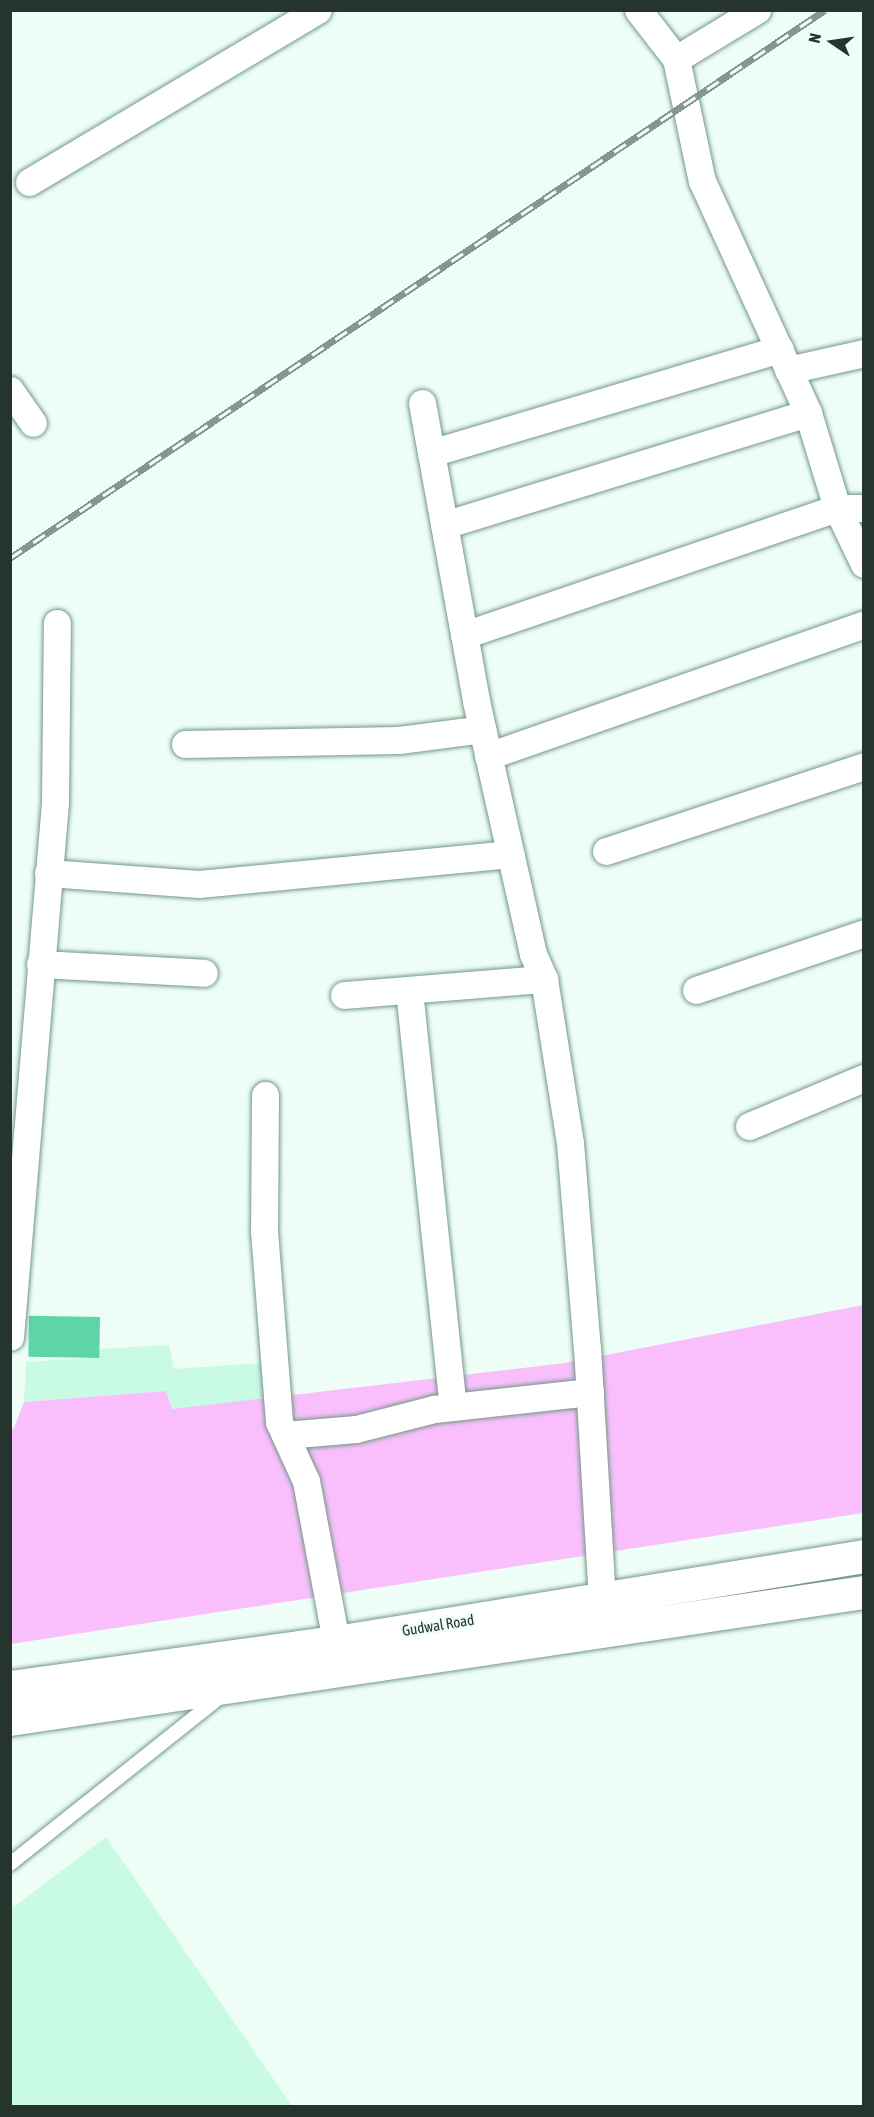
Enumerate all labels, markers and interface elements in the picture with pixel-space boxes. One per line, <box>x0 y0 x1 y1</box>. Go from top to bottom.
north arrow <box>802 12 862 72</box>
text: N <box>805 31 824 45</box>
street label: Gudwal Road <box>401 1610 475 1640</box>

